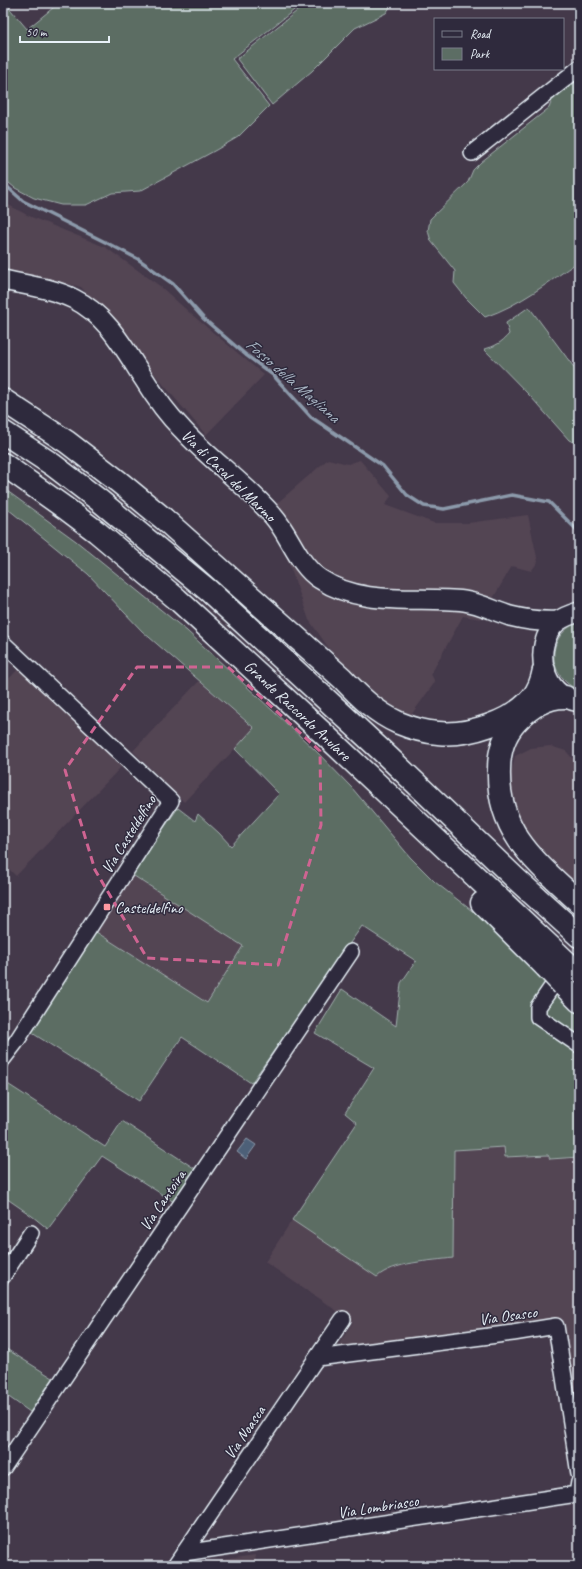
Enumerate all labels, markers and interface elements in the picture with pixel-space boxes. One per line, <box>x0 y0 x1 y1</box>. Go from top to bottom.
scale bar <box>20 18 109 44</box>
legend <box>434 18 564 70</box>
text: 50 m <box>26 24 48 40</box>
text: Road <box>470 26 492 42</box>
text: Park <box>470 46 491 62</box>
water label: Fosso della Magliana <box>241 334 346 428</box>
street label: Via di Casal del Marmo <box>177 425 282 528</box>
street label: Grande Raccordo Anulare <box>240 656 356 766</box>
street label: Via Casteldelfino <box>97 791 161 877</box>
place label: Casteldelfino <box>115 898 184 918</box>
marker: Casteldelfino <box>102 902 112 912</box>
street label: Via Cantoira <box>135 1165 191 1235</box>
street label: Via Osasco <box>478 1302 540 1330</box>
street label: Via Noasca <box>220 1401 271 1463</box>
street label: Via Lombriasco <box>336 1491 421 1523</box>

